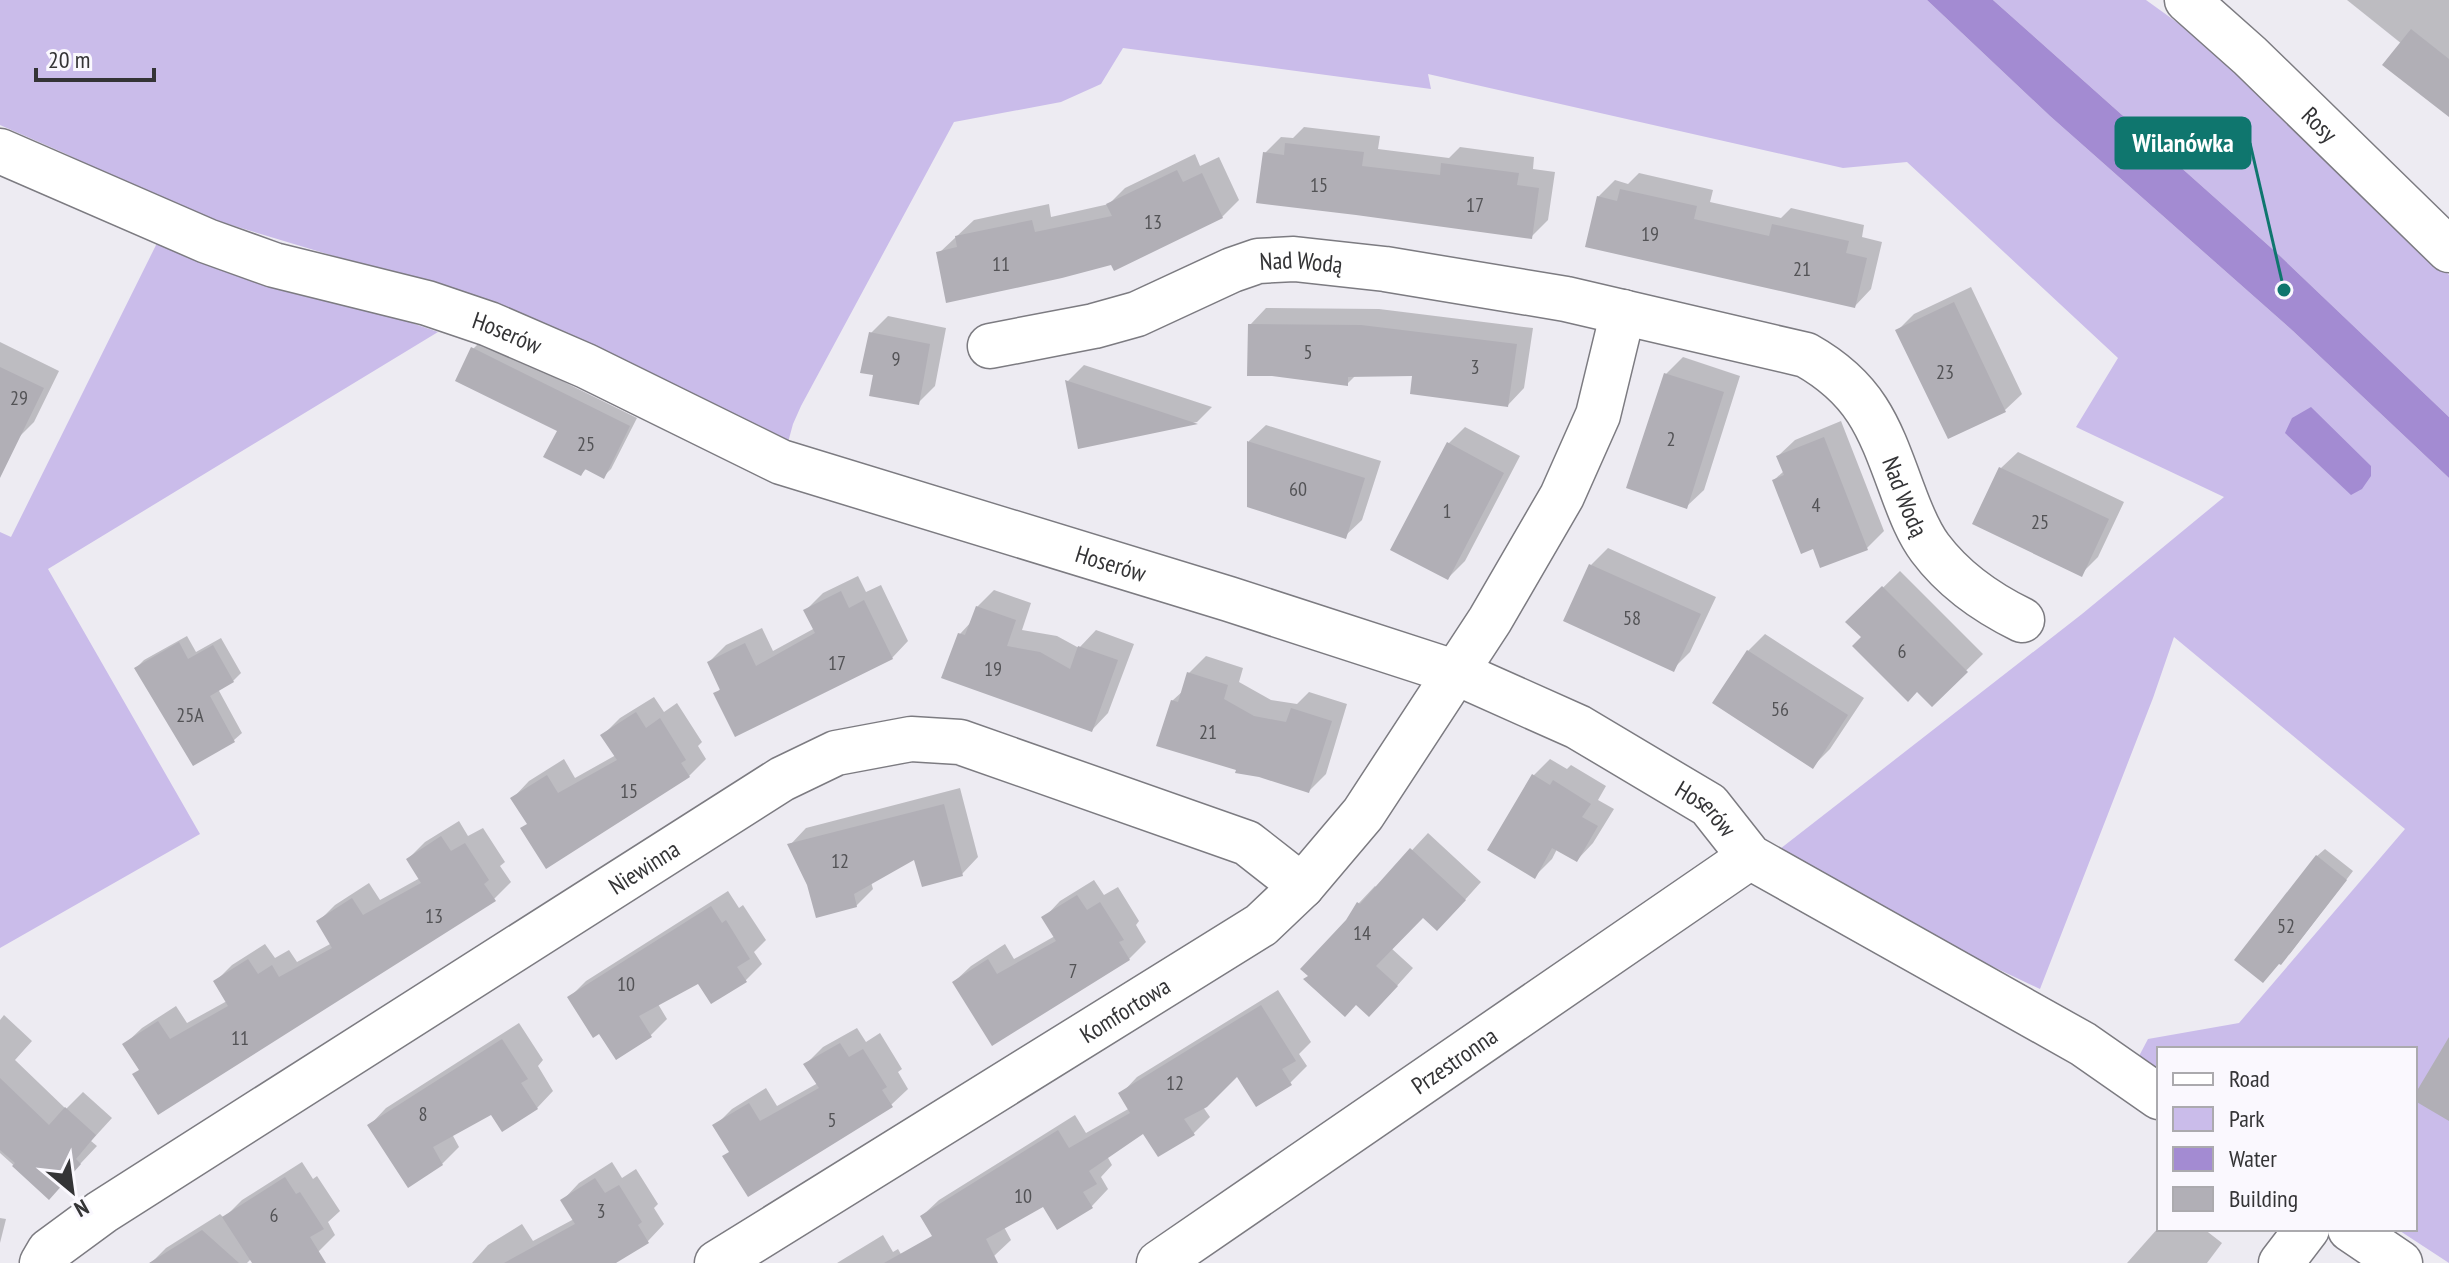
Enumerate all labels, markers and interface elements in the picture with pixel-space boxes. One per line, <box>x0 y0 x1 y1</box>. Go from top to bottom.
scale bar <box>36 32 154 82</box>
text: 20 m <box>48 44 90 75</box>
street label: Rosy <box>2295 100 2344 149</box>
callout: Wilanówka <box>2116 118 2250 168</box>
text: Wilanówka <box>2131 126 2234 159</box>
house number: 15 <box>1310 172 1328 198</box>
house number: 17 <box>1466 192 1484 218</box>
house number: 13 <box>1144 209 1162 235</box>
house number: 19 <box>1641 221 1659 247</box>
street label: Nad Wodą <box>1259 243 1344 280</box>
house number: 11 <box>992 251 1010 277</box>
house number: 21 <box>1793 256 1811 282</box>
street label: Hoserów <box>469 304 547 361</box>
house number: 5 <box>1304 339 1313 365</box>
house number: 9 <box>892 346 901 372</box>
house number: 3 <box>1471 354 1480 380</box>
house number: 23 <box>1936 359 1954 385</box>
house number: 29 <box>10 385 28 411</box>
house number: 2 <box>1667 426 1676 452</box>
house number: 25 <box>577 431 595 457</box>
street label: Nad Wodą <box>1876 452 1935 542</box>
house number: 60 <box>1289 476 1307 502</box>
house number: 4 <box>1812 492 1821 518</box>
house number: 1 <box>1443 498 1452 524</box>
house number: 25 <box>2031 509 2049 535</box>
street label: Hoserów <box>1072 537 1151 588</box>
house number: 58 <box>1623 605 1641 631</box>
house number: 6 <box>1898 638 1907 664</box>
house number: 17 <box>828 650 846 676</box>
house number: 19 <box>984 656 1002 682</box>
house number: 56 <box>1771 696 1789 722</box>
house number: 25A <box>176 702 204 728</box>
house number: 21 <box>1199 719 1217 745</box>
street label: Hoserów <box>1670 773 1744 843</box>
house number: 15 <box>620 778 638 804</box>
street label: Niewinna <box>603 833 685 901</box>
house number: 12 <box>831 848 849 874</box>
house number: 13 <box>425 903 443 929</box>
house number: 52 <box>2277 913 2295 939</box>
house number: 14 <box>1353 920 1371 946</box>
house number: 7 <box>1069 958 1078 984</box>
street label: Komfortowa <box>1074 970 1176 1049</box>
house number: 10 <box>617 971 635 997</box>
street label: Przestronna <box>1405 1020 1503 1101</box>
house number: 11 <box>231 1025 249 1051</box>
legend <box>2157 1047 2417 1231</box>
text: Road <box>2229 1063 2270 1094</box>
house number: 12 <box>1166 1070 1184 1096</box>
house number: 8 <box>419 1101 428 1127</box>
text: Park <box>2229 1103 2265 1134</box>
house number: 5 <box>828 1107 837 1133</box>
text: Water <box>2229 1143 2277 1174</box>
north arrow <box>32 1151 112 1231</box>
house number: 10 <box>1014 1183 1032 1209</box>
text: Building <box>2229 1183 2298 1214</box>
text: N <box>70 1193 94 1224</box>
house number: 3 <box>597 1198 606 1224</box>
house number: 6 <box>270 1202 279 1228</box>

